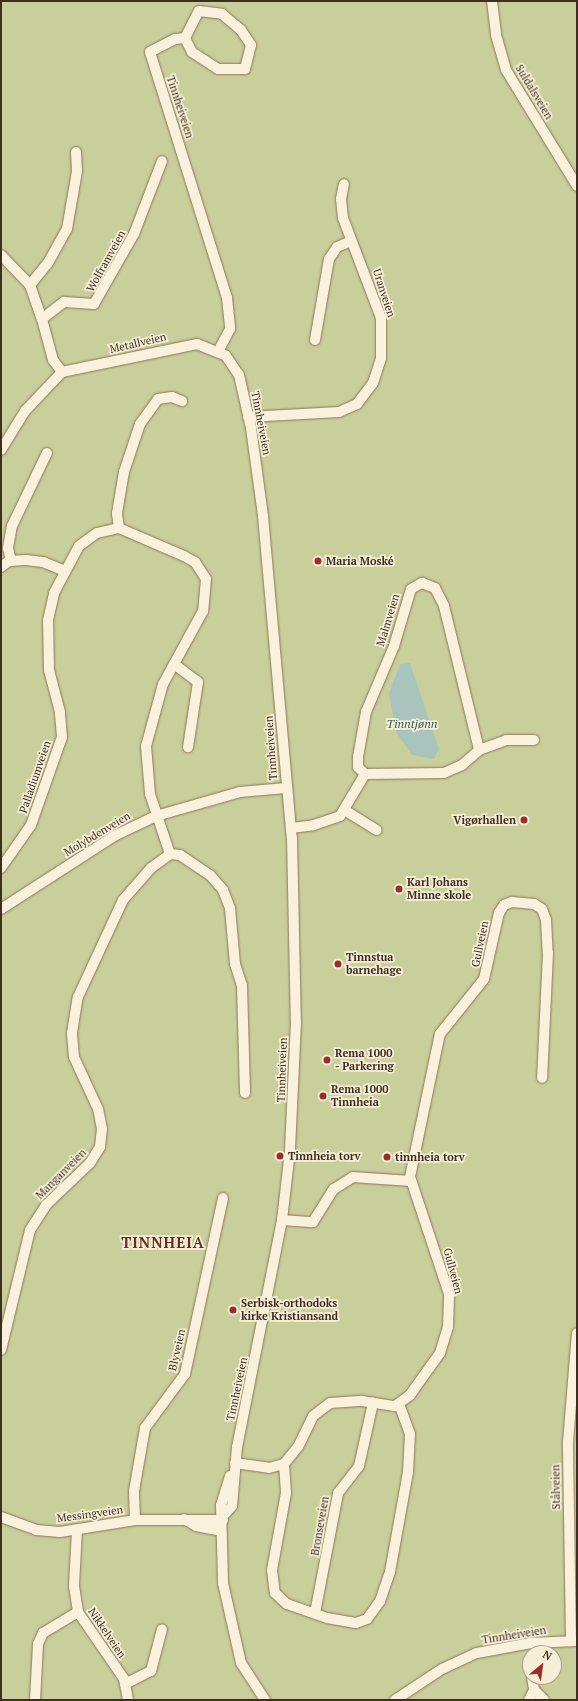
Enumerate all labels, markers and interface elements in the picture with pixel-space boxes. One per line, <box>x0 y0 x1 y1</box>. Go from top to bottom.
street label: Suldalsveien <box>512 62 556 122</box>
street label: Tinnheiveien <box>164 74 196 140</box>
street label: Wolframveien <box>84 228 128 294</box>
street label: Uranveien <box>370 267 398 319</box>
street label: Metallveien <box>108 330 168 356</box>
street label: Tinnheiveien <box>248 390 274 456</box>
place label: Maria Moské <box>326 554 394 568</box>
marker: Maria Moské <box>313 556 323 566</box>
street label: Malmveien <box>374 592 402 648</box>
street label: Tinnheiveien <box>262 715 280 781</box>
water label: Tinntjønn <box>387 717 437 731</box>
street label: Palladiumveien <box>16 739 54 815</box>
street label: Molybdenveien <box>61 809 133 859</box>
place label: Vigørhallen <box>453 813 516 827</box>
marker: Vigørhallen <box>519 815 529 825</box>
place label: Karl Johans Minne skole <box>407 876 471 902</box>
marker: Karl Johans Minne skole <box>394 884 404 894</box>
street label: Gullveien <box>469 920 491 968</box>
place label: Tinnstua barnehage <box>346 951 402 977</box>
marker: Tinnstua barnehage <box>333 959 343 969</box>
street label: Tinnheiveien <box>274 1037 290 1103</box>
place label: Rema 1000 - Parkering <box>335 1047 394 1073</box>
marker: Rema 1000 - Parkering <box>322 1055 332 1065</box>
place label: Rema 1000 Tinnheia <box>331 1083 388 1109</box>
marker: Rema 1000 Tinnheia <box>318 1091 328 1101</box>
street label: Manganveien <box>33 1146 89 1202</box>
place label: Tinnheia torv <box>288 1149 361 1163</box>
place label: tinnheia torv <box>395 1150 465 1164</box>
marker: Tinnheia torv <box>275 1151 285 1161</box>
marker: tinnheia torv <box>382 1152 392 1162</box>
district label: TINNHEIA <box>121 1234 205 1252</box>
street label: Gullveien <box>441 1247 465 1295</box>
place label: Serbisk-orthodoks kirke Kristiansand <box>241 1297 338 1323</box>
marker: Serbisk-orthodoks kirke Kristiansand <box>228 1305 238 1315</box>
street label: Blyveien <box>166 1328 188 1372</box>
street label: Tinnheiveien <box>224 1356 250 1422</box>
street label: Stålveien <box>549 1464 563 1510</box>
street label: Bronseveien <box>308 1495 332 1557</box>
street label: Messingveien <box>56 1503 124 1525</box>
street label: Nikkelveien <box>85 1605 129 1661</box>
street label: Tinnheiveien <box>481 1623 547 1647</box>
north arrow <box>522 1645 562 1685</box>
text: N <box>540 1647 554 1664</box>

